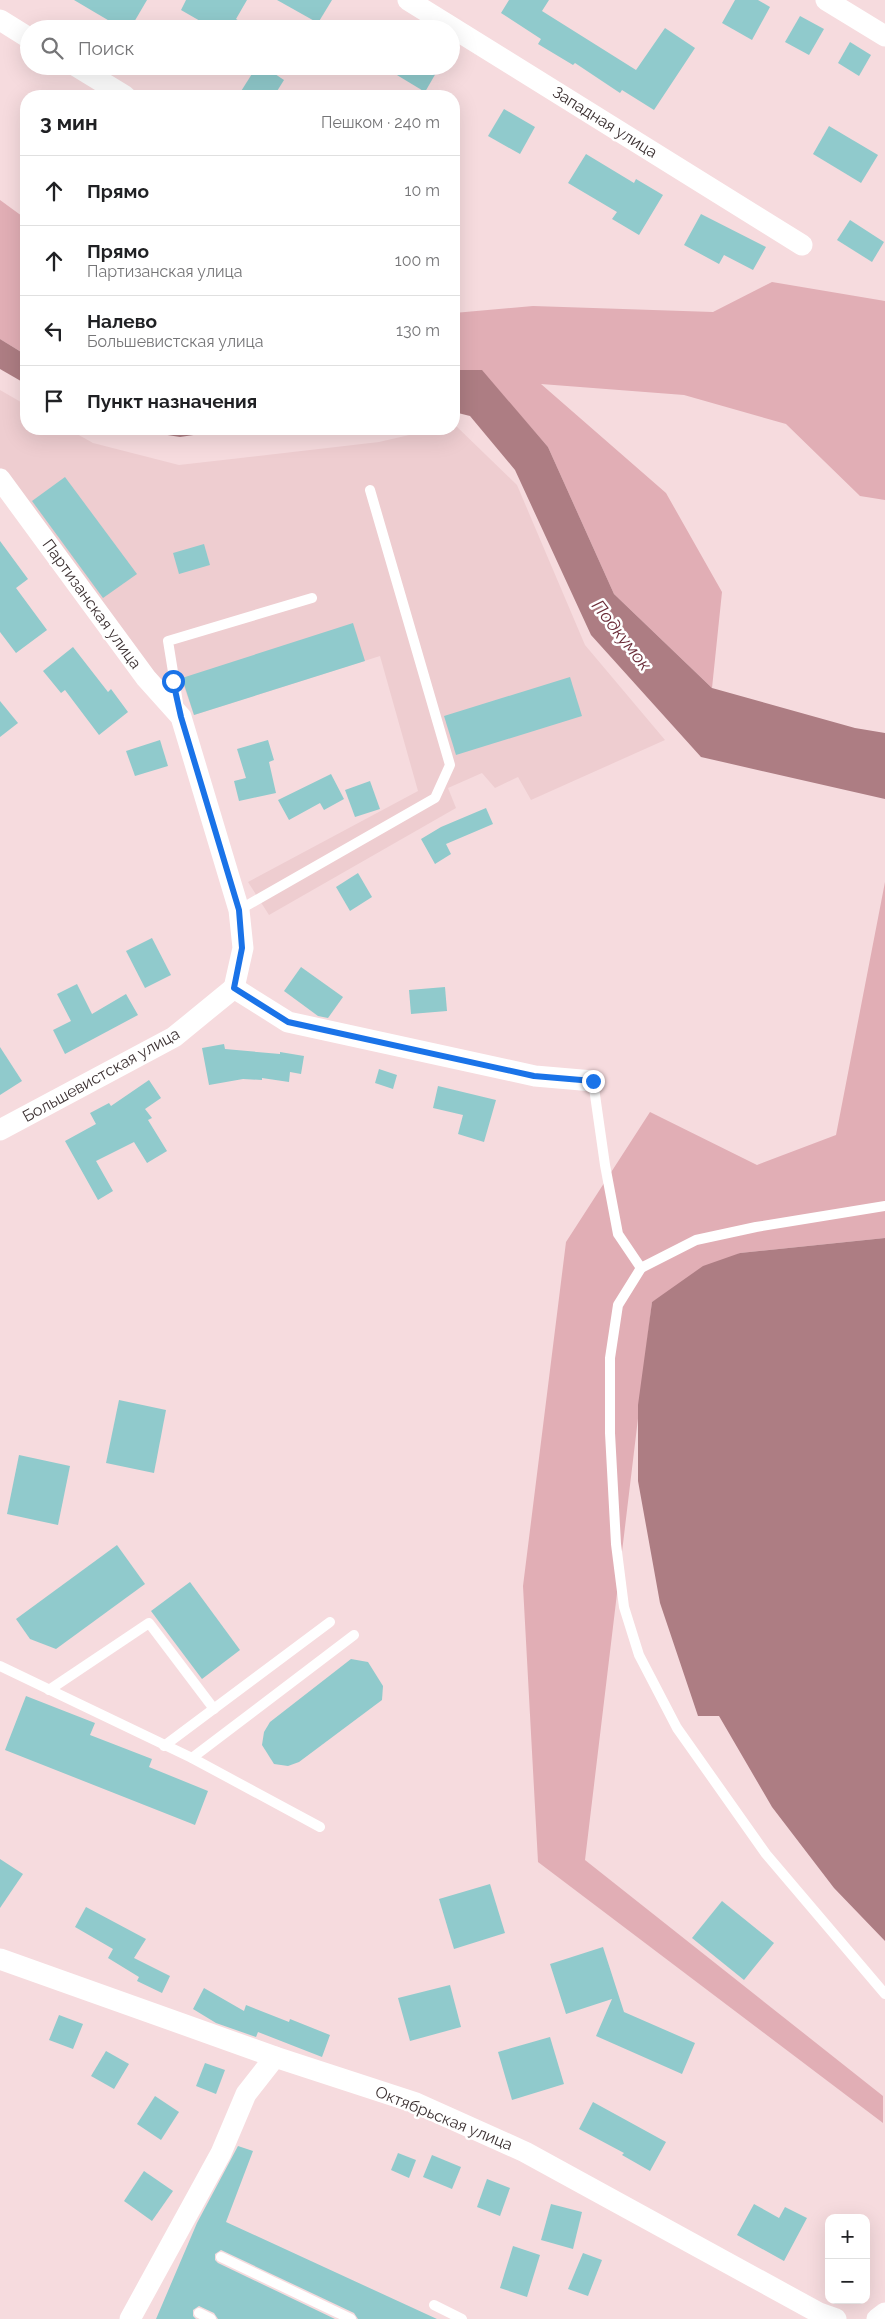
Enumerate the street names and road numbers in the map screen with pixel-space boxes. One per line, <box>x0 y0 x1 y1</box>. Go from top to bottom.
street label: Западная улица <box>549 82 661 162</box>
street label: Партизанская улица <box>39 535 145 673</box>
street label: Большевистская улица <box>19 1024 183 1126</box>
street label: Октябрьская улица <box>373 2082 515 2154</box>

